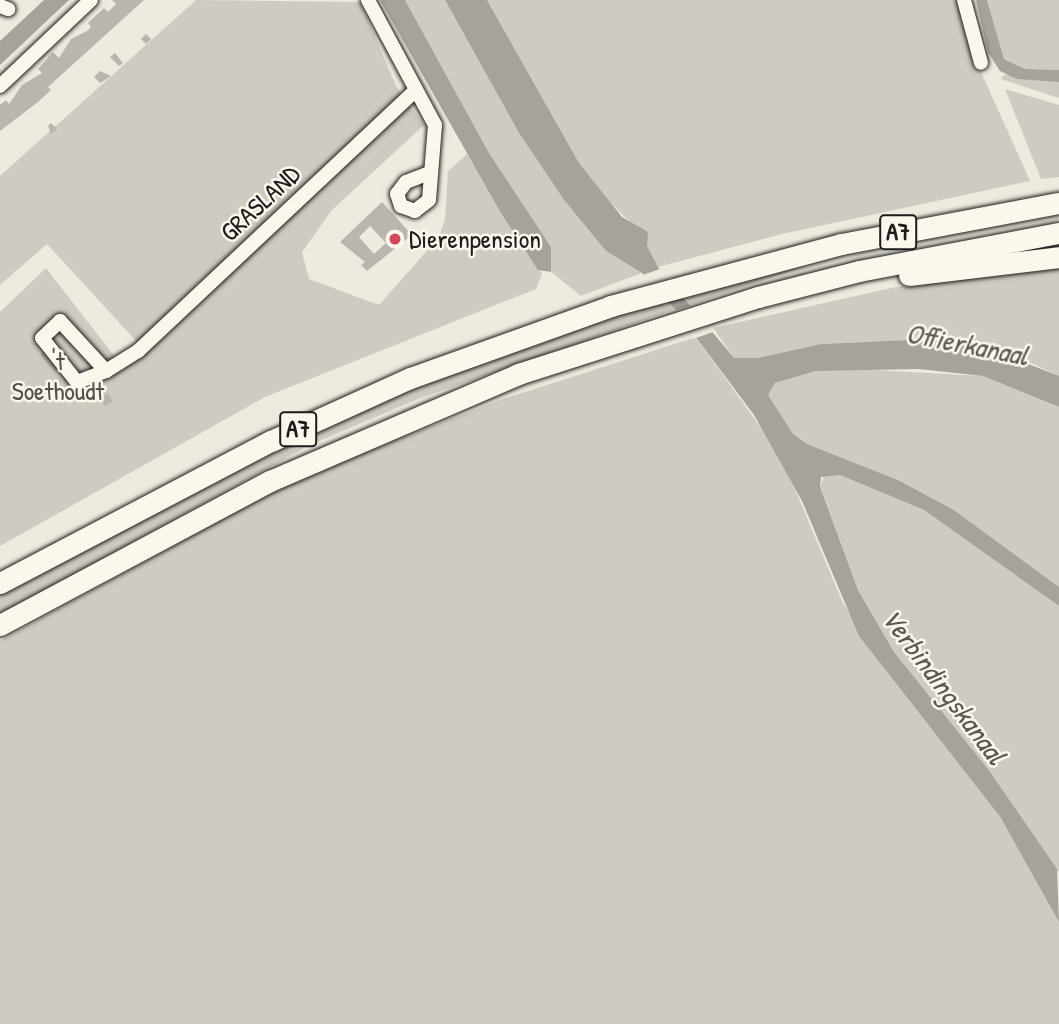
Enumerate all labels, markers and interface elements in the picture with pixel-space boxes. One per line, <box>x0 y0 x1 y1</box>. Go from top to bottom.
street label: GRASLAND <box>214 158 306 248</box>
road number: A7 <box>879 212 917 253</box>
place label: Dierenpension <box>409 223 541 255</box>
marker: Dierenpension <box>387 231 403 247</box>
water label: Offierkanaal <box>903 316 1031 372</box>
park label: 't Soethoudt <box>12 345 104 406</box>
road number: A7 <box>279 408 317 449</box>
water label: Verbindingskanaal <box>875 602 1013 770</box>

